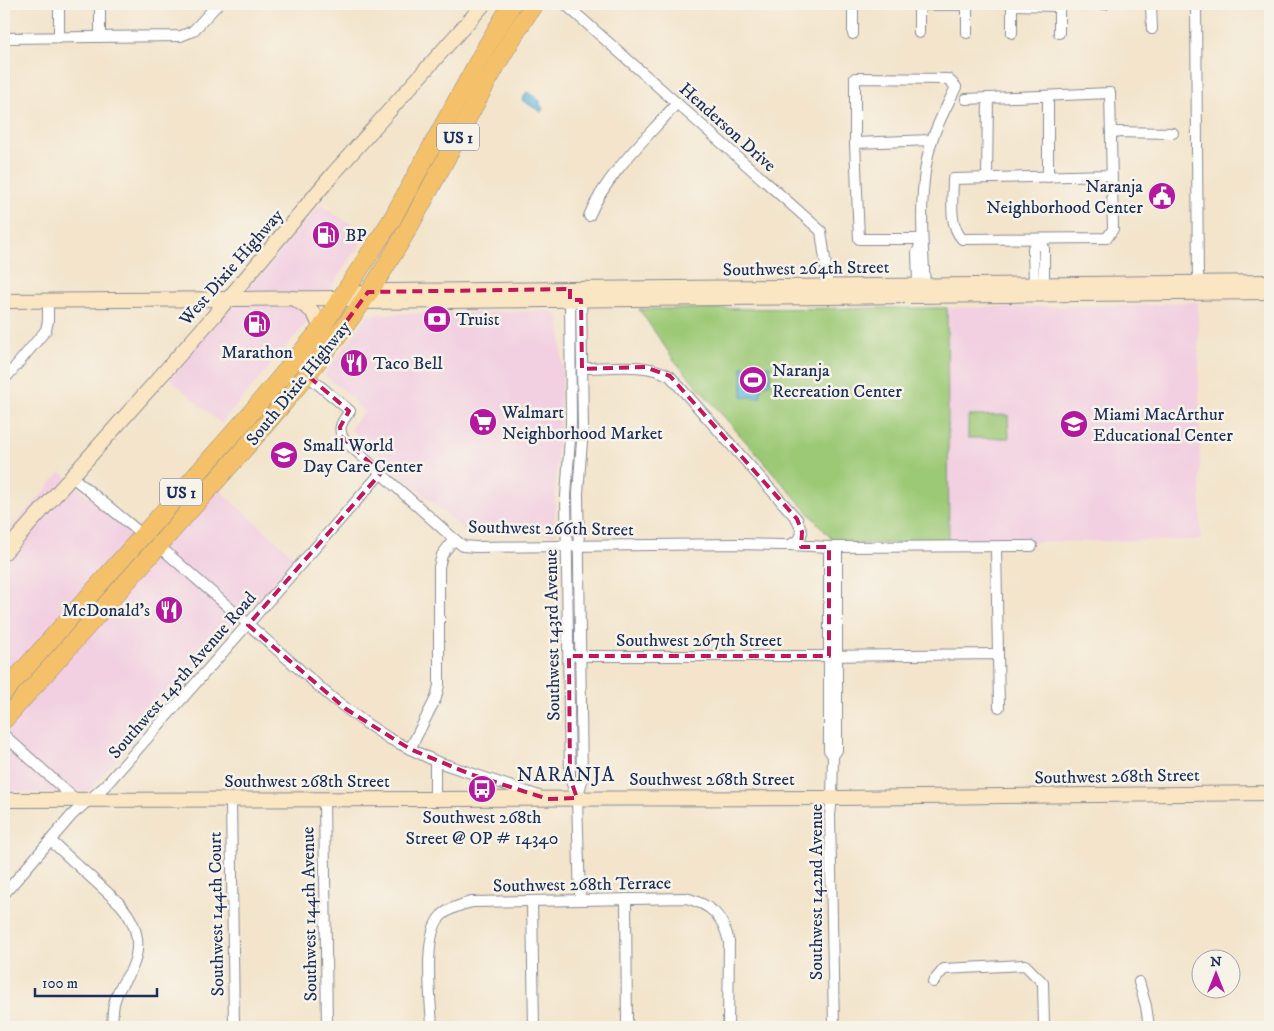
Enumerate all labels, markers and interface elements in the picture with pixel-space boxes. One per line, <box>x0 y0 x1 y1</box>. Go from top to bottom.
street label: Henderson Drive <box>674 78 780 177</box>
road number: US 1 <box>437 124 479 150</box>
place label: Naranja Neighborhood Center <box>986 176 1143 219</box>
public building icon: Naranja Neighborhood Center <box>1147 181 1177 211</box>
street label: West Dixie Highway <box>175 205 289 331</box>
fuel station icon: BP <box>311 220 341 250</box>
place label: BP <box>345 225 367 247</box>
street label: Southwest 264th Street <box>722 257 890 281</box>
bank icon: Truist <box>422 304 452 334</box>
fuel station icon: Marathon <box>242 309 272 339</box>
place label: Truist <box>456 309 500 331</box>
street label: South Dixie Highway <box>242 316 356 450</box>
place label: Marathon <box>221 342 293 364</box>
restaurant icon: Taco Bell <box>339 348 369 378</box>
place label: Taco Bell <box>373 353 443 375</box>
place label: Naranja Recreation Center <box>772 360 902 403</box>
sports icon: Naranja Recreation Center <box>738 365 768 395</box>
place label: Walmart Neighborhood Market <box>501 402 663 445</box>
place label: Miami MacArthur Educational Center <box>1093 404 1233 447</box>
supermarket icon: Walmart Neighborhood Market <box>468 407 498 437</box>
school or university icon: Miami MacArthur Educational Center <box>1059 409 1089 439</box>
place label: Small World Day Care Center <box>303 435 423 478</box>
school or university icon: Small World Day Care Center <box>269 440 299 470</box>
road number: US 1 <box>160 478 202 506</box>
street label: Southwest 266th Street <box>468 517 634 541</box>
street label: Southwest 143rd Avenue <box>541 549 565 721</box>
street label: Southwest 145th Avenue Road <box>104 588 261 764</box>
restaurant icon: McDonald's <box>154 595 184 625</box>
place label: McDonald's <box>62 600 150 622</box>
street label: Southwest 267th Street <box>616 630 782 652</box>
district label: NARANJA <box>517 763 615 788</box>
street label: Southwest 268th Street <box>1034 765 1200 789</box>
street label: Southwest 268th Street <box>629 769 795 791</box>
street label: Southwest 268th Street <box>224 771 390 793</box>
bus stop icon: Southwest 268th Street @ OP # 14340 <box>467 774 497 804</box>
street label: Southwest 142nd Avenue <box>806 804 828 980</box>
place label: Southwest 268th Street @ OP # 14340 <box>406 807 558 850</box>
street label: Southwest 144th Avenue <box>297 826 323 1002</box>
street label: Southwest 144th Court <box>205 831 229 997</box>
street label: Southwest 268th Terrace <box>493 872 671 898</box>
north arrow <box>1192 948 1242 998</box>
text: N <box>1210 953 1222 971</box>
scale bar <box>35 966 158 998</box>
text: 100 m <box>42 974 78 993</box>

